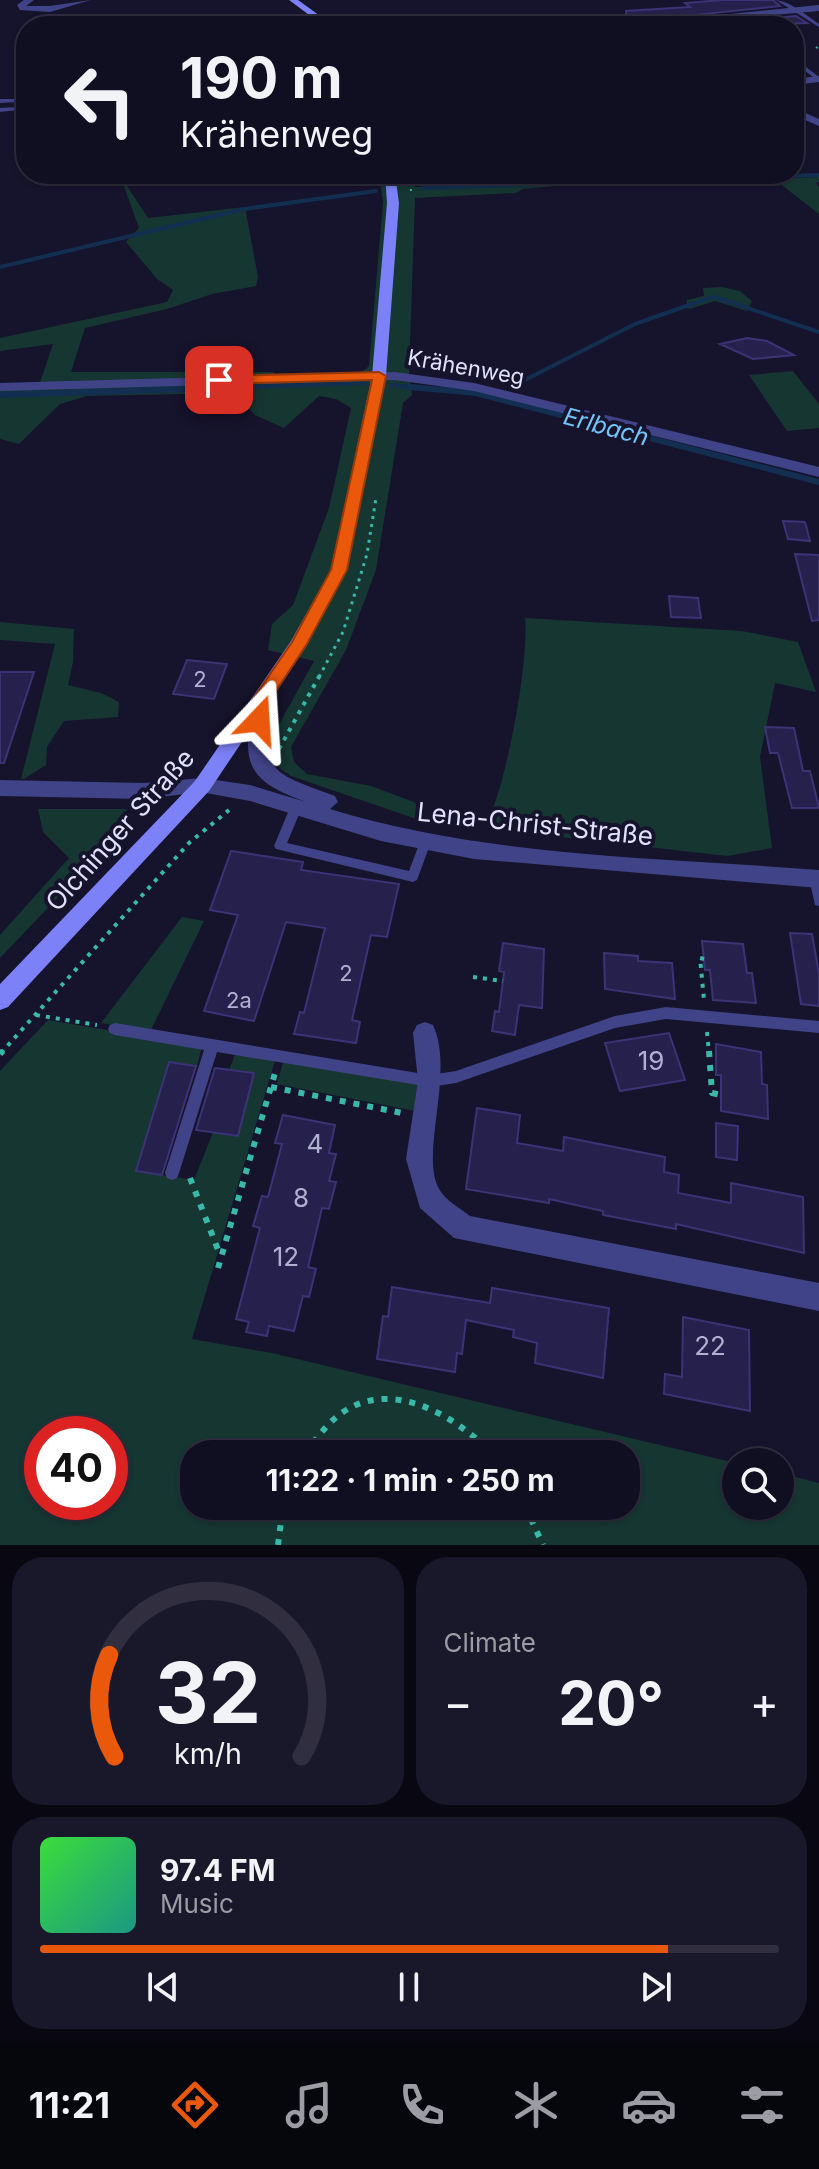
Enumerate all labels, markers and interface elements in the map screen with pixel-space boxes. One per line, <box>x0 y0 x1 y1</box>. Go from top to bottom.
text: 190 m <box>180 44 343 112</box>
icon: left <box>48 48 152 152</box>
text: Krähenweg <box>180 112 373 156</box>
street label: Krähenweg <box>406 344 526 390</box>
pin <box>185 346 253 414</box>
icon: arrive <box>197 358 241 402</box>
water label: Erlbach <box>560 401 652 452</box>
house number: 2 <box>193 666 207 692</box>
position arrow <box>217 678 301 762</box>
street label: Olchinger Straße <box>39 742 200 917</box>
street label: Lena-Christ-Straße <box>416 796 655 851</box>
house number: 2 <box>339 960 353 986</box>
house number: 2a <box>226 987 252 1013</box>
house number: 19 <box>638 1045 664 1076</box>
house number: 4 <box>307 1128 323 1159</box>
house number: 8 <box>293 1182 309 1213</box>
house number: 12 <box>273 1241 299 1272</box>
house number: 22 <box>694 1330 726 1361</box>
speed limit sign: 40 <box>24 1416 128 1520</box>
map controls <box>722 1448 794 1520</box>
button: search <box>722 1448 794 1520</box>
text: 11:22 · 1 min · 250 m <box>265 1462 555 1498</box>
text: Climate <box>444 1627 536 1658</box>
text: 32 <box>155 1642 261 1743</box>
text: 20° <box>558 1667 664 1739</box>
text: − <box>444 1676 473 1730</box>
text: + <box>750 1676 779 1730</box>
text: km/h <box>174 1736 242 1771</box>
text: 97.4 FM <box>160 1852 276 1888</box>
text: Music <box>160 1888 234 1919</box>
icon: previous <box>141 1965 185 2009</box>
icon: pause <box>387 1965 431 2009</box>
icon: next <box>634 1965 678 2009</box>
icon: directions <box>167 2077 223 2133</box>
icon: music <box>281 2077 337 2133</box>
icon: phone <box>394 2077 450 2133</box>
icon: climate <box>508 2077 564 2133</box>
icon: car <box>621 2077 677 2133</box>
icon: filters <box>734 2077 790 2133</box>
text: 11:21 <box>29 2083 110 2127</box>

